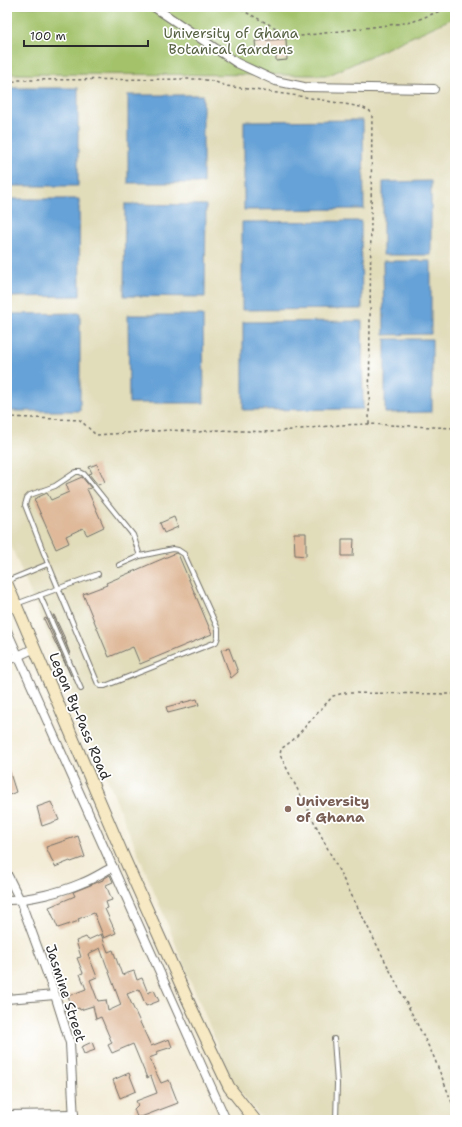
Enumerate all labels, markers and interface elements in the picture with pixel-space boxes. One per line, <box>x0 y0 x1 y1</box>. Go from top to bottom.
scale bar <box>24 22 148 48</box>
park label: University of Ghana Botanical Gardens <box>163 24 299 58</box>
text: 100 m <box>30 28 66 44</box>
street label: Legon By-Pass Road <box>45 650 115 783</box>
place label: University of Ghana <box>296 792 369 826</box>
marker: University of Ghana <box>283 804 293 814</box>
street label: Jasmine Street <box>42 942 90 1044</box>

